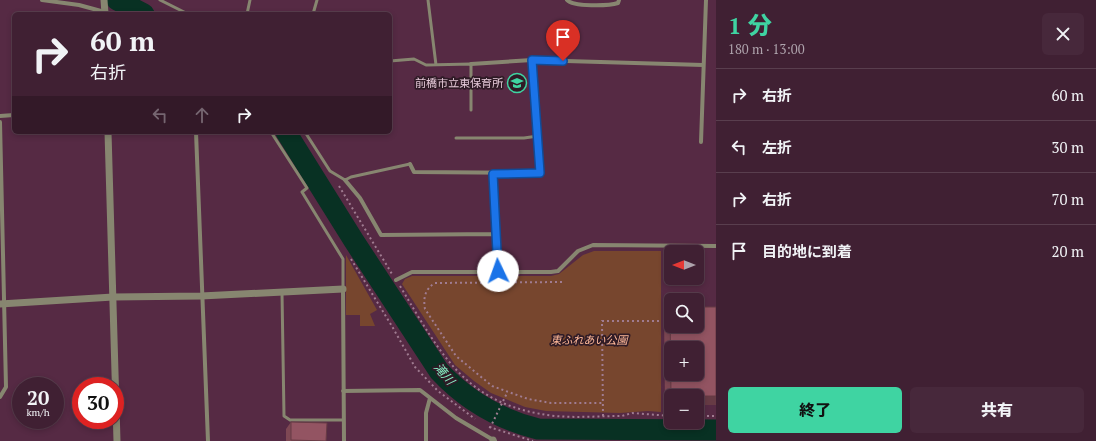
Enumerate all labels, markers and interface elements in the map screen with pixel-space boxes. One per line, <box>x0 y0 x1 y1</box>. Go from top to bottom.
text: 1 分 <box>728 9 772 41</box>
button: close <box>1042 13 1084 55</box>
pin <box>546 20 580 61</box>
text: 60 m <box>90 22 155 59</box>
icon: arrive <box>552 26 574 48</box>
icon: right <box>24 28 76 80</box>
text: 180 m · 13:00 <box>728 40 805 58</box>
text: 右折 <box>90 60 126 84</box>
school or university icon: 前橋市立東保育所 <box>506 72 528 94</box>
place label: 前橋市立東保育所 <box>415 76 504 90</box>
icon: right <box>728 84 750 106</box>
text: 右折 <box>762 85 792 105</box>
text: 60 m <box>1051 85 1084 105</box>
icon: left <box>149 104 171 126</box>
icon: ahead <box>191 104 213 126</box>
icon: right <box>233 104 255 126</box>
icon: left <box>728 136 750 158</box>
text: 左折 <box>762 137 792 157</box>
text: 30 m <box>1051 137 1084 157</box>
icon: right <box>728 188 750 210</box>
text: 右折 <box>762 189 792 209</box>
text: 70 m <box>1051 189 1084 209</box>
icon: arrive <box>728 240 750 262</box>
text: 目的地に到着 <box>762 241 852 261</box>
text: 20 m <box>1051 241 1084 261</box>
north arrow <box>664 245 704 285</box>
map controls <box>664 245 704 429</box>
position arrow <box>477 250 519 292</box>
button: search <box>664 293 704 333</box>
park label: 東ふれあい公園 <box>551 333 629 347</box>
button: + <box>664 341 704 381</box>
water label: 滝川 <box>431 360 459 389</box>
speed limit sign: 30 <box>72 377 124 429</box>
text: 20 <box>27 384 49 411</box>
button: 終了 <box>728 387 902 433</box>
button: 共有 <box>910 387 1084 433</box>
button: − <box>664 389 704 429</box>
text: km/h <box>26 406 50 419</box>

